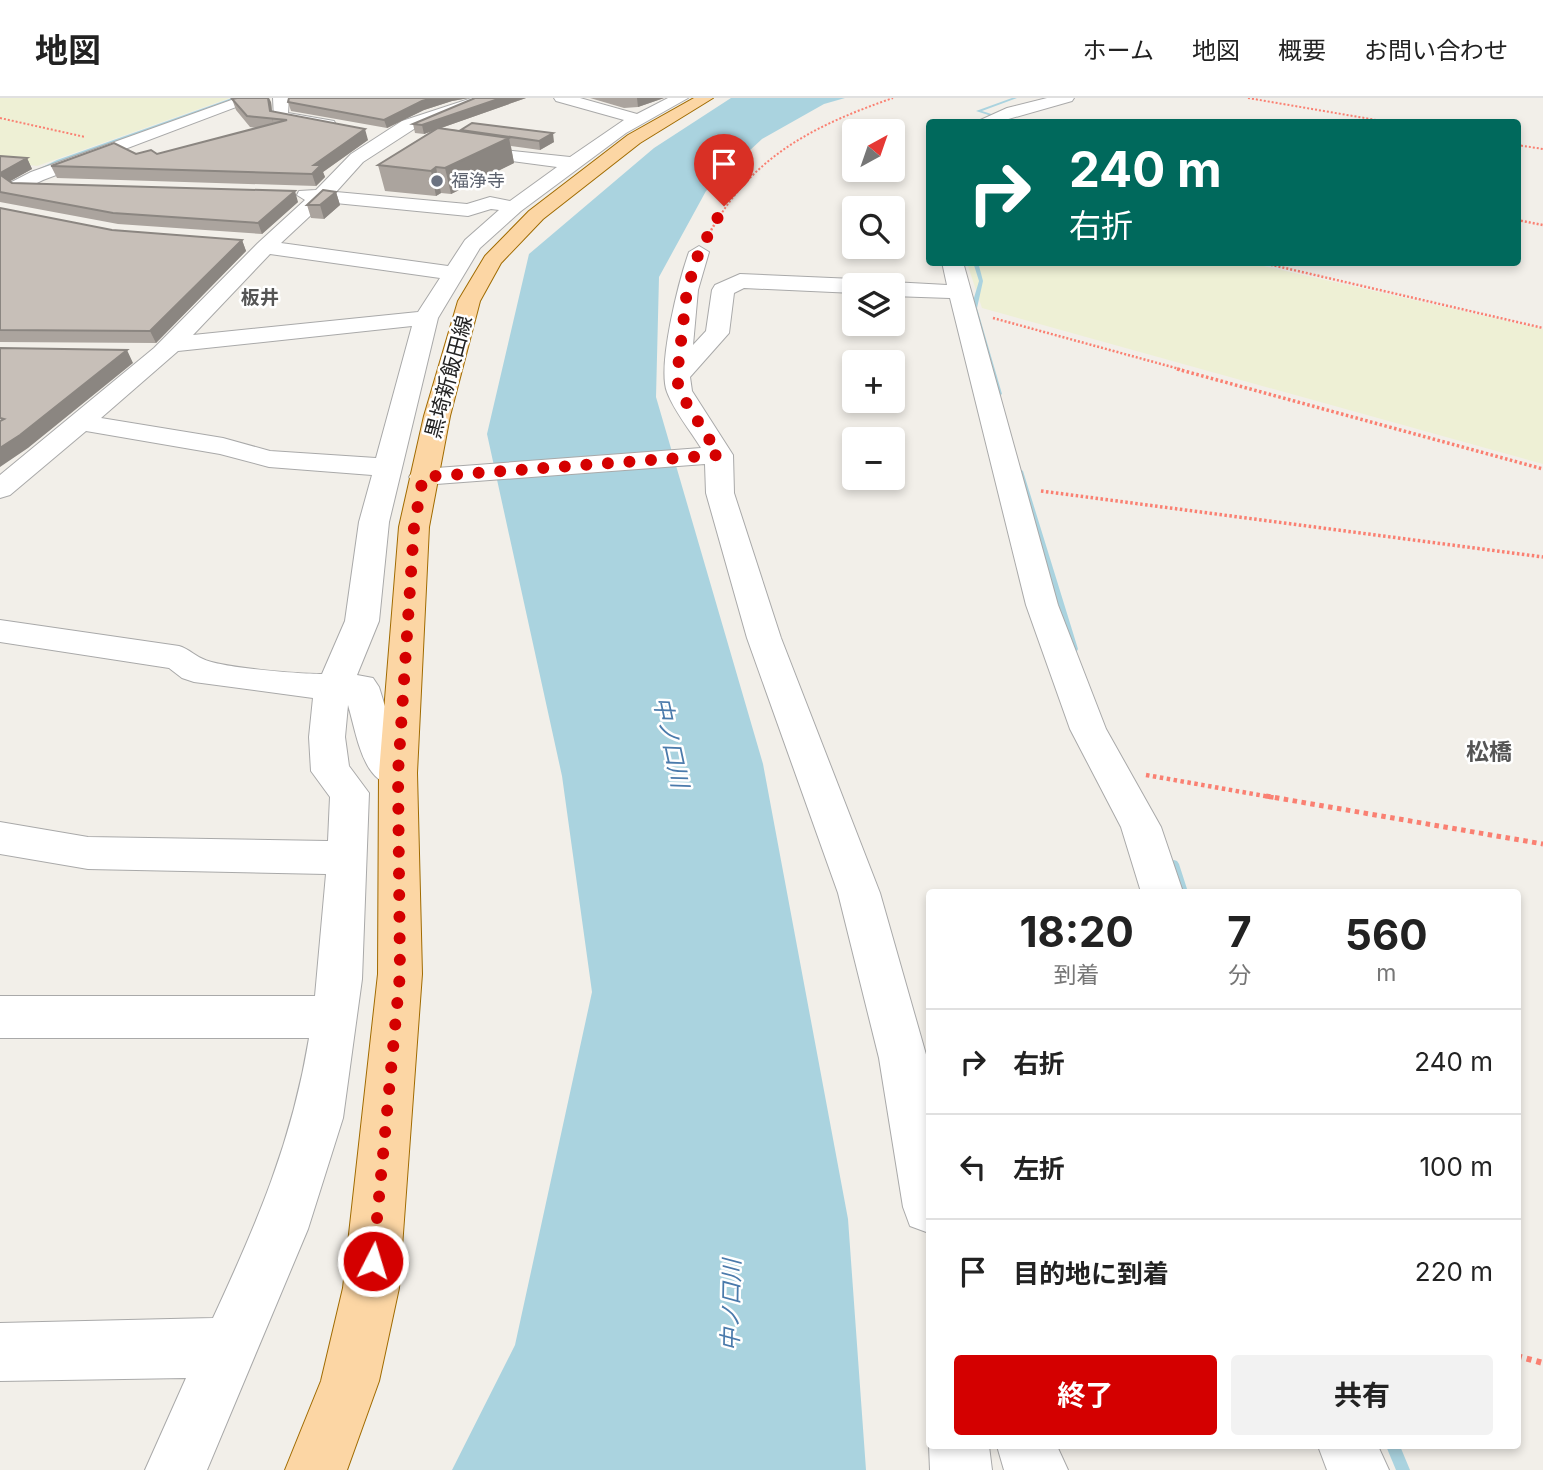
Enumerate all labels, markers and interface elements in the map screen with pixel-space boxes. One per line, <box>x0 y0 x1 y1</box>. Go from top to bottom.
text: 地図 <box>35 30 101 70</box>
text: ホーム <box>1083 36 1154 65</box>
text: 地図 <box>1192 36 1240 65</box>
text: 概要 <box>1278 36 1326 65</box>
text: お問い合わせ <box>1364 36 1508 65</box>
north arrow <box>842 119 905 182</box>
map controls <box>842 119 905 490</box>
pin <box>694 134 754 206</box>
text: 240 m <box>1069 140 1222 199</box>
icon: arrive <box>705 145 743 183</box>
icon: right <box>954 147 1045 238</box>
place label: 福浄寺 <box>451 170 505 191</box>
marker: 福浄寺 <box>429 173 445 189</box>
button: search <box>842 196 905 259</box>
text: 右折 <box>1069 206 1133 245</box>
button: layers <box>842 273 905 336</box>
district label: 板井 <box>241 286 279 309</box>
street label: 黒埼新飯田線 <box>420 313 477 441</box>
button: + <box>842 350 905 413</box>
button: − <box>842 427 905 490</box>
water label: 中ノ口川 <box>648 694 695 793</box>
district label: 松橋 <box>1466 738 1512 766</box>
text: 18:20 <box>1019 906 1134 957</box>
text: 7 <box>1227 906 1252 957</box>
text: 560 <box>1345 909 1428 960</box>
text: m <box>1376 959 1396 987</box>
text: 到着 <box>1054 961 1100 989</box>
text: 分 <box>1228 961 1251 989</box>
icon: right <box>954 1043 992 1081</box>
text: 240 m <box>1414 1046 1493 1077</box>
text: 右折 <box>1013 1048 1065 1079</box>
icon: left <box>954 1148 992 1186</box>
text: 100 m <box>1420 1151 1493 1182</box>
text: 左折 <box>1013 1153 1065 1184</box>
position arrow <box>336 1224 410 1298</box>
icon: arrive <box>954 1253 992 1291</box>
water label: 中ノ口川 <box>716 1256 746 1351</box>
text: 220 m <box>1415 1256 1493 1287</box>
text: 目的地に到着 <box>1013 1258 1169 1289</box>
button: 終了 <box>954 1355 1217 1435</box>
button: 共有 <box>1231 1355 1493 1435</box>

